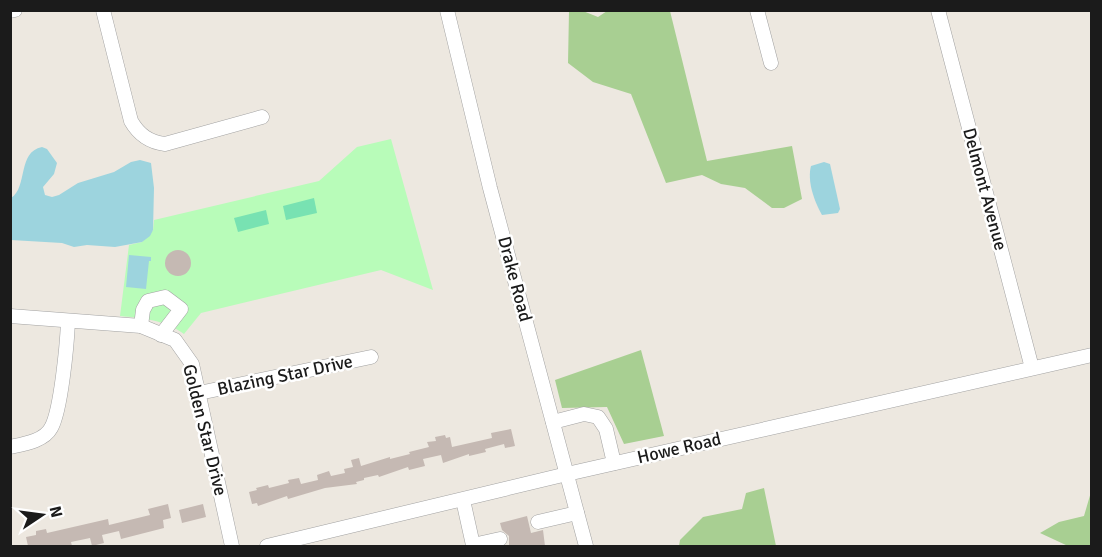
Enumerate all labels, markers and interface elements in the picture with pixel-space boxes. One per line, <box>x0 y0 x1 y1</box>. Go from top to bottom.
street label: Delmont Avenue <box>958 125 1012 253</box>
street label: Drake Road <box>493 234 537 324</box>
street label: Blazing Star Drive <box>215 350 355 400</box>
street label: Golden Star Drive <box>178 362 232 498</box>
street label: Howe Road <box>635 428 723 468</box>
north arrow <box>12 485 72 545</box>
text: N <box>45 504 67 520</box>

